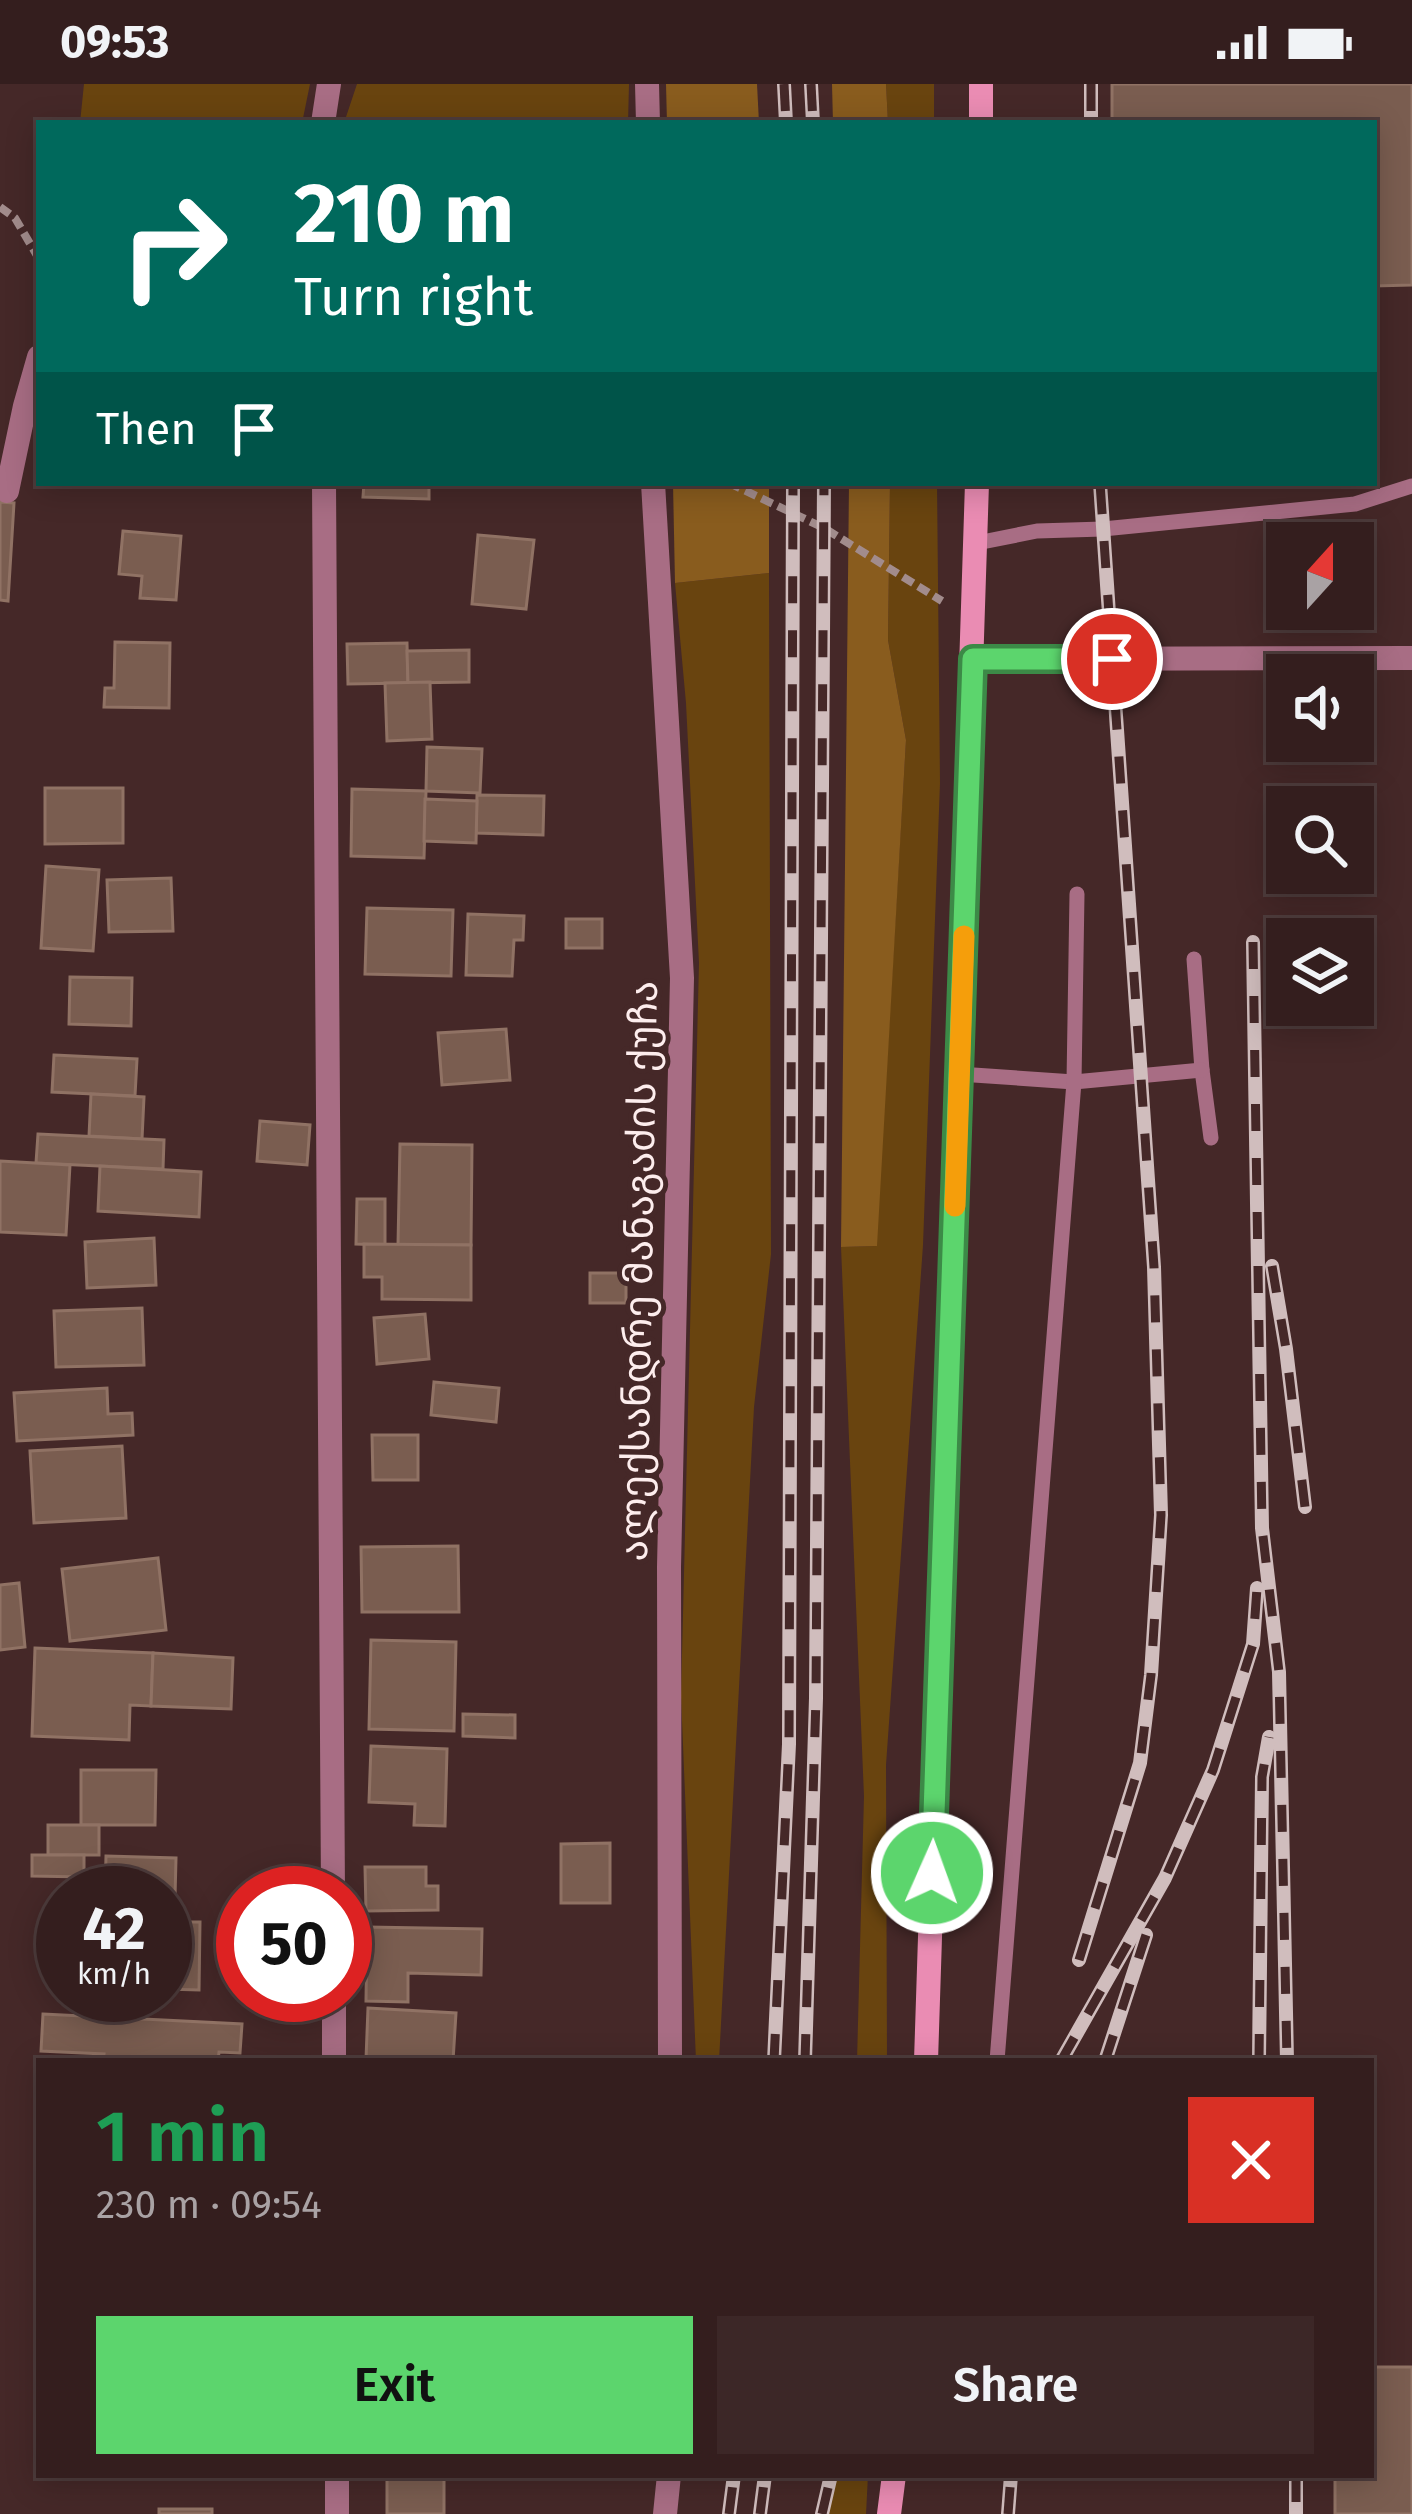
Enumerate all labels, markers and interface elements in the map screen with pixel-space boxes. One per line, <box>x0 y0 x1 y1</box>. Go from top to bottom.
text: 09:53 <box>60 15 169 69</box>
text: 210 m <box>294 163 515 264</box>
icon: right <box>96 168 252 324</box>
text: Turn right <box>294 265 533 329</box>
icon: arrive <box>221 396 287 462</box>
text: Then <box>96 402 197 456</box>
north arrow <box>1266 522 1374 630</box>
map controls <box>1266 522 1374 1026</box>
pin <box>1061 608 1163 710</box>
icon: arrive <box>1079 626 1145 692</box>
button: sound <box>1266 654 1374 762</box>
button: search <box>1266 786 1374 894</box>
button: layers <box>1266 918 1374 1026</box>
street label: ალექსანდრე მანაგაძის ქუჩა <box>611 980 667 1562</box>
position arrow <box>869 1810 995 1936</box>
speed limit sign: 50 <box>216 1866 372 2022</box>
text: 42 <box>82 1893 146 1965</box>
text: km/h <box>77 1956 151 1992</box>
text: 1 min <box>96 2094 269 2180</box>
button: close <box>1188 2097 1314 2223</box>
text: 230 m · 09:54 <box>96 2182 322 2228</box>
button: Exit <box>96 2316 693 2454</box>
button: Share <box>717 2316 1314 2454</box>

